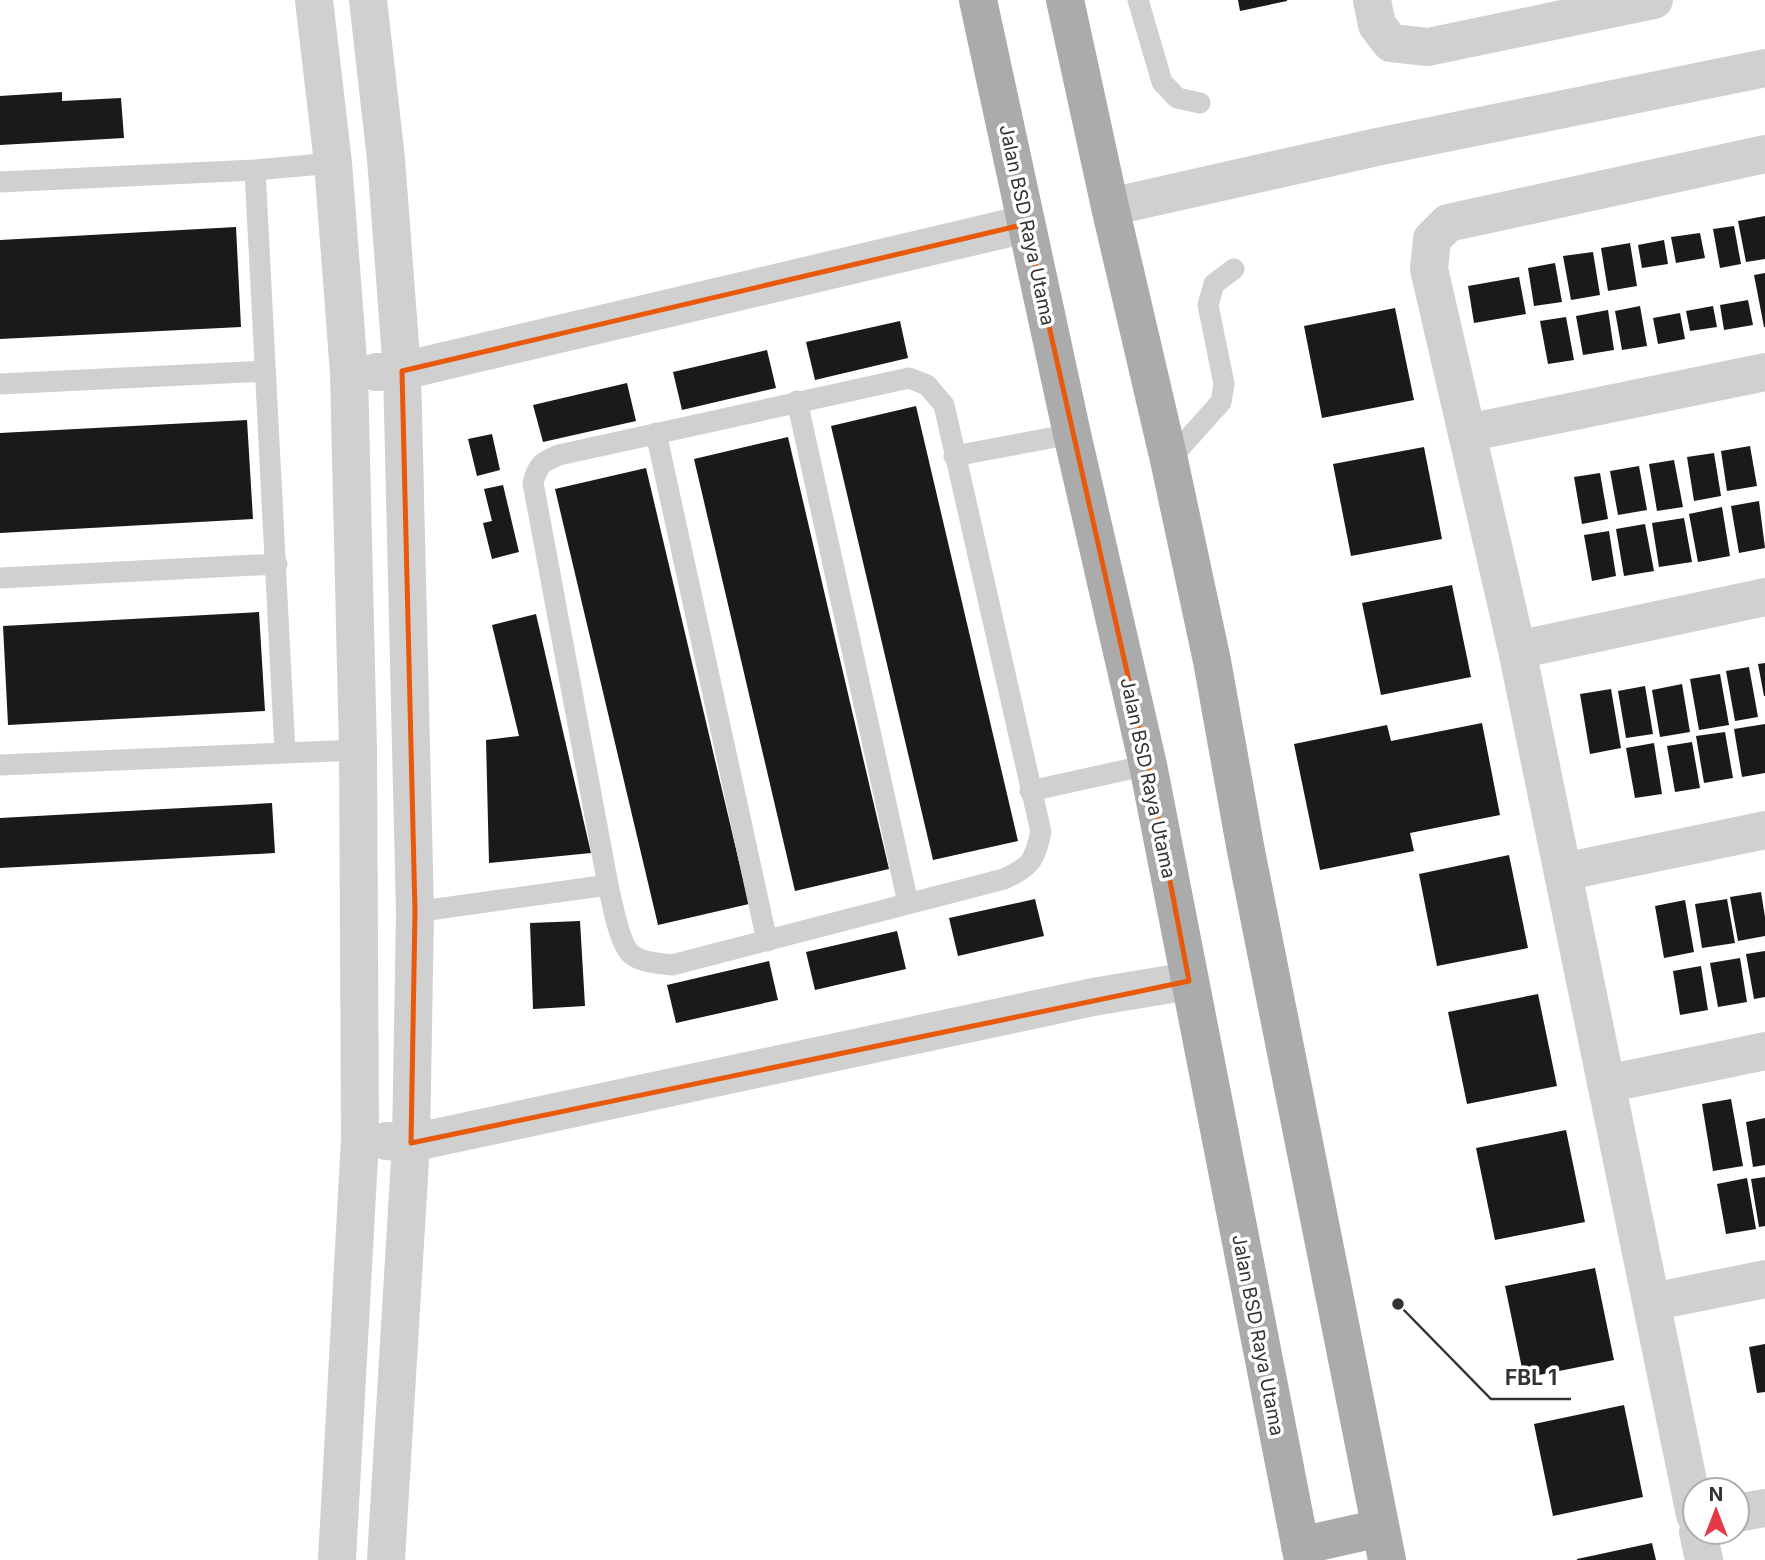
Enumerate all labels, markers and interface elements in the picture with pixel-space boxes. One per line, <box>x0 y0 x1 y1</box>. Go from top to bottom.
street label: Jalan BSD Raya Utama <box>994 123 1060 327</box>
street label: Jalan BSD Raya Utama <box>1115 676 1181 880</box>
street label: Jalan BSD Raya Utama <box>1227 1232 1289 1438</box>
callout: FBL 1 <box>1491 1357 1571 1399</box>
text: FBL 1 <box>1505 1365 1557 1390</box>
north arrow <box>1681 1476 1751 1546</box>
text: N <box>1709 1483 1723 1506</box>

